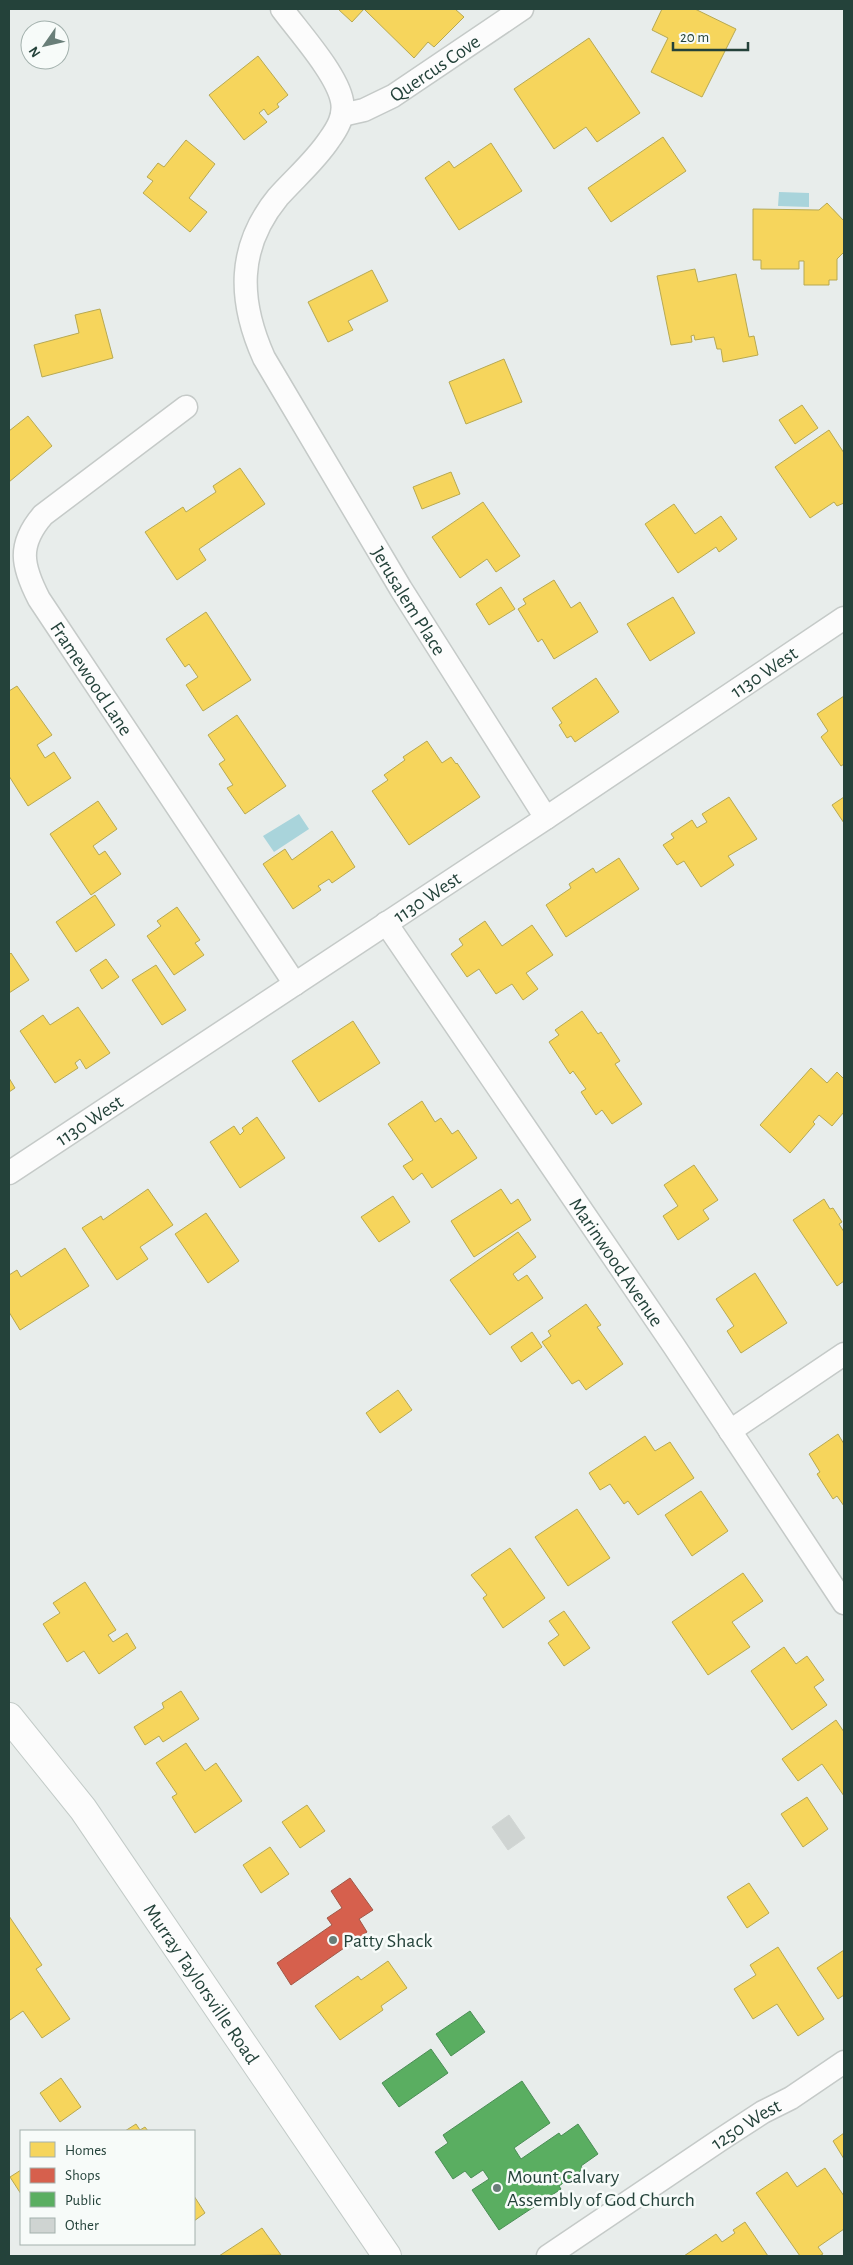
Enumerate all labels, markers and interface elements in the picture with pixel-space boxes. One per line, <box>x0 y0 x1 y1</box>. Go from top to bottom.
north arrow <box>20 20 70 70</box>
scale bar <box>673 20 748 52</box>
text: 20 m <box>680 30 709 45</box>
street label: Quercus Cove <box>386 31 484 106</box>
text: N <box>27 44 44 60</box>
street label: Jerusalem Place <box>367 544 449 659</box>
street label: Framewood Lane <box>46 618 136 739</box>
street label: 1130 West <box>727 643 802 702</box>
street label: 1130 West <box>390 868 465 927</box>
street label: 1130 West <box>52 1091 127 1150</box>
street label: Marinwood Avenue <box>565 1195 667 1330</box>
street label: Murray Taylorsville Road <box>139 1900 262 2068</box>
place label: Patty Shack <box>343 1931 432 1951</box>
marker: Patty Shack <box>327 1934 339 1946</box>
street label: 1250 West <box>708 2095 785 2154</box>
legend <box>20 2130 195 2245</box>
text: Homes <box>65 2143 107 2158</box>
place label: Mount Calvary Assembly of God Church <box>507 2167 695 2210</box>
text: Shops <box>65 2168 100 2183</box>
marker: Mount Calvary Assembly of God Church <box>491 2182 503 2194</box>
text: Public <box>65 2193 101 2208</box>
text: Other <box>65 2218 99 2233</box>

